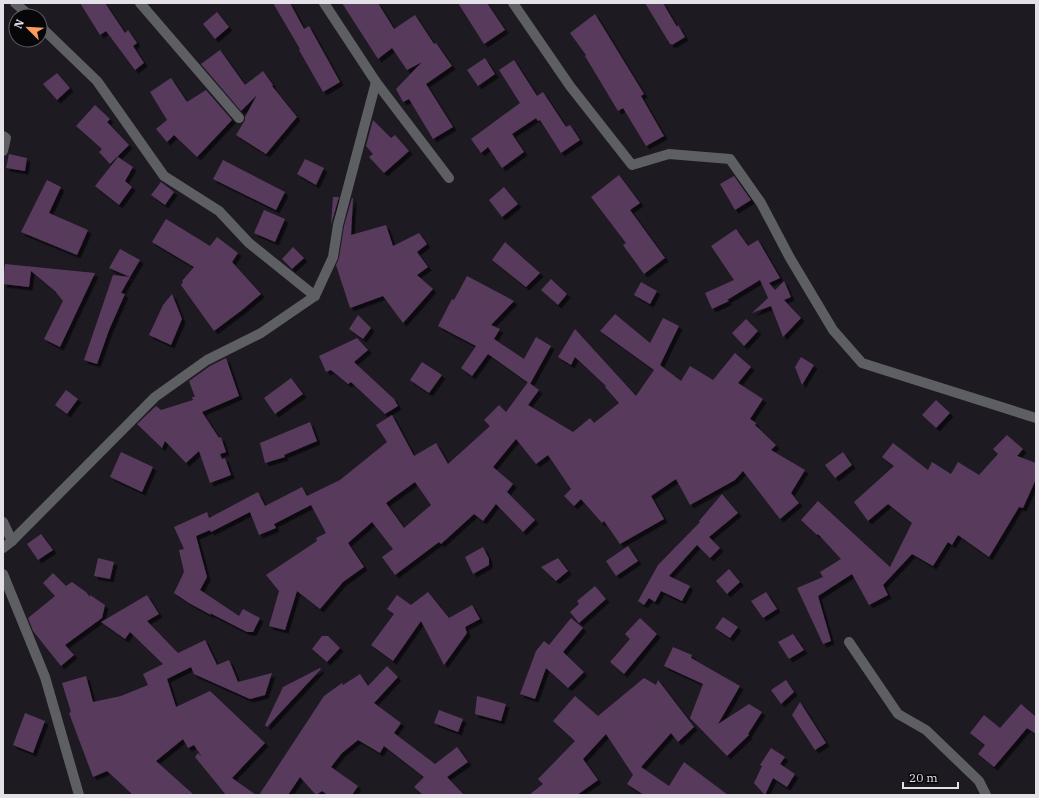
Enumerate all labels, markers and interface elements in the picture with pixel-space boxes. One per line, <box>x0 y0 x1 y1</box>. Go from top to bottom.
north arrow <box>8 8 48 48</box>
text: N <box>11 17 27 31</box>
scale bar <box>903 764 958 790</box>
text: 20 m <box>909 770 938 785</box>

